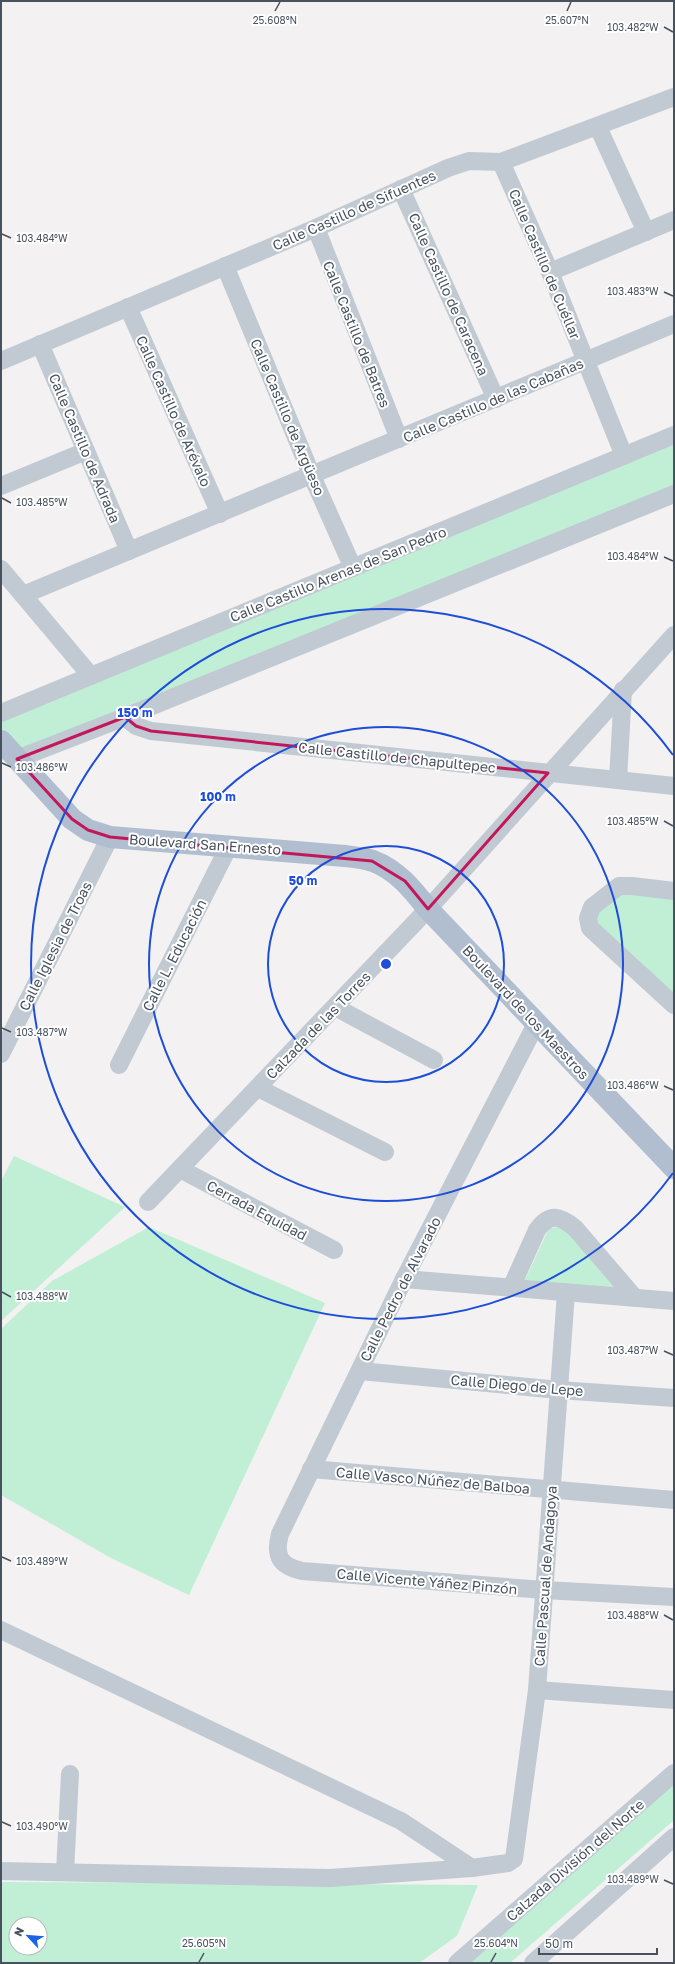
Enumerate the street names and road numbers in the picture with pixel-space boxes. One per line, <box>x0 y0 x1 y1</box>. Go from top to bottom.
street label: Calle Castillo de Sifuentes <box>270 166 438 254</box>
street label: Calle Castillo de Cuéllar <box>506 186 585 342</box>
street label: Calle Castillo de Caracena <box>405 210 493 378</box>
street label: Calle Castillo de Batres <box>320 258 394 410</box>
street label: Calle Castillo de Arévalo <box>133 333 215 489</box>
street label: Calle Castillo de Argüeso <box>247 336 329 498</box>
street label: Calle Castillo de las Cabañas <box>400 354 586 446</box>
street label: Calle Castillo de Adrada <box>46 371 124 525</box>
street label: Calle Castillo Arenas de San Pedro <box>227 523 449 625</box>
street label: Calle Castillo de Chapultepec <box>297 738 497 776</box>
street label: Boulevard San Ernesto <box>128 830 282 858</box>
street label: Calle Iglesia de Troas <box>15 879 95 1013</box>
street label: Calle L. Educación <box>138 896 210 1014</box>
street label: Boulevard de los Maestros <box>459 941 593 1083</box>
street label: Calzada de las Torres <box>262 968 374 1082</box>
street label: Cerrada Equidad <box>204 1177 310 1243</box>
street label: Calle Pedro de Alvarado <box>356 1214 444 1364</box>
street label: Calle Diego de Lepe <box>450 1371 584 1399</box>
street label: Calle Vasco Núñez de Balboa <box>335 1463 531 1497</box>
street label: Calle Pascual de Andagoya <box>530 1485 560 1667</box>
street label: Calle Vicente Yáñez Pinzón <box>336 1565 518 1597</box>
street label: Calzada División del Norte <box>503 1795 647 1925</box>

